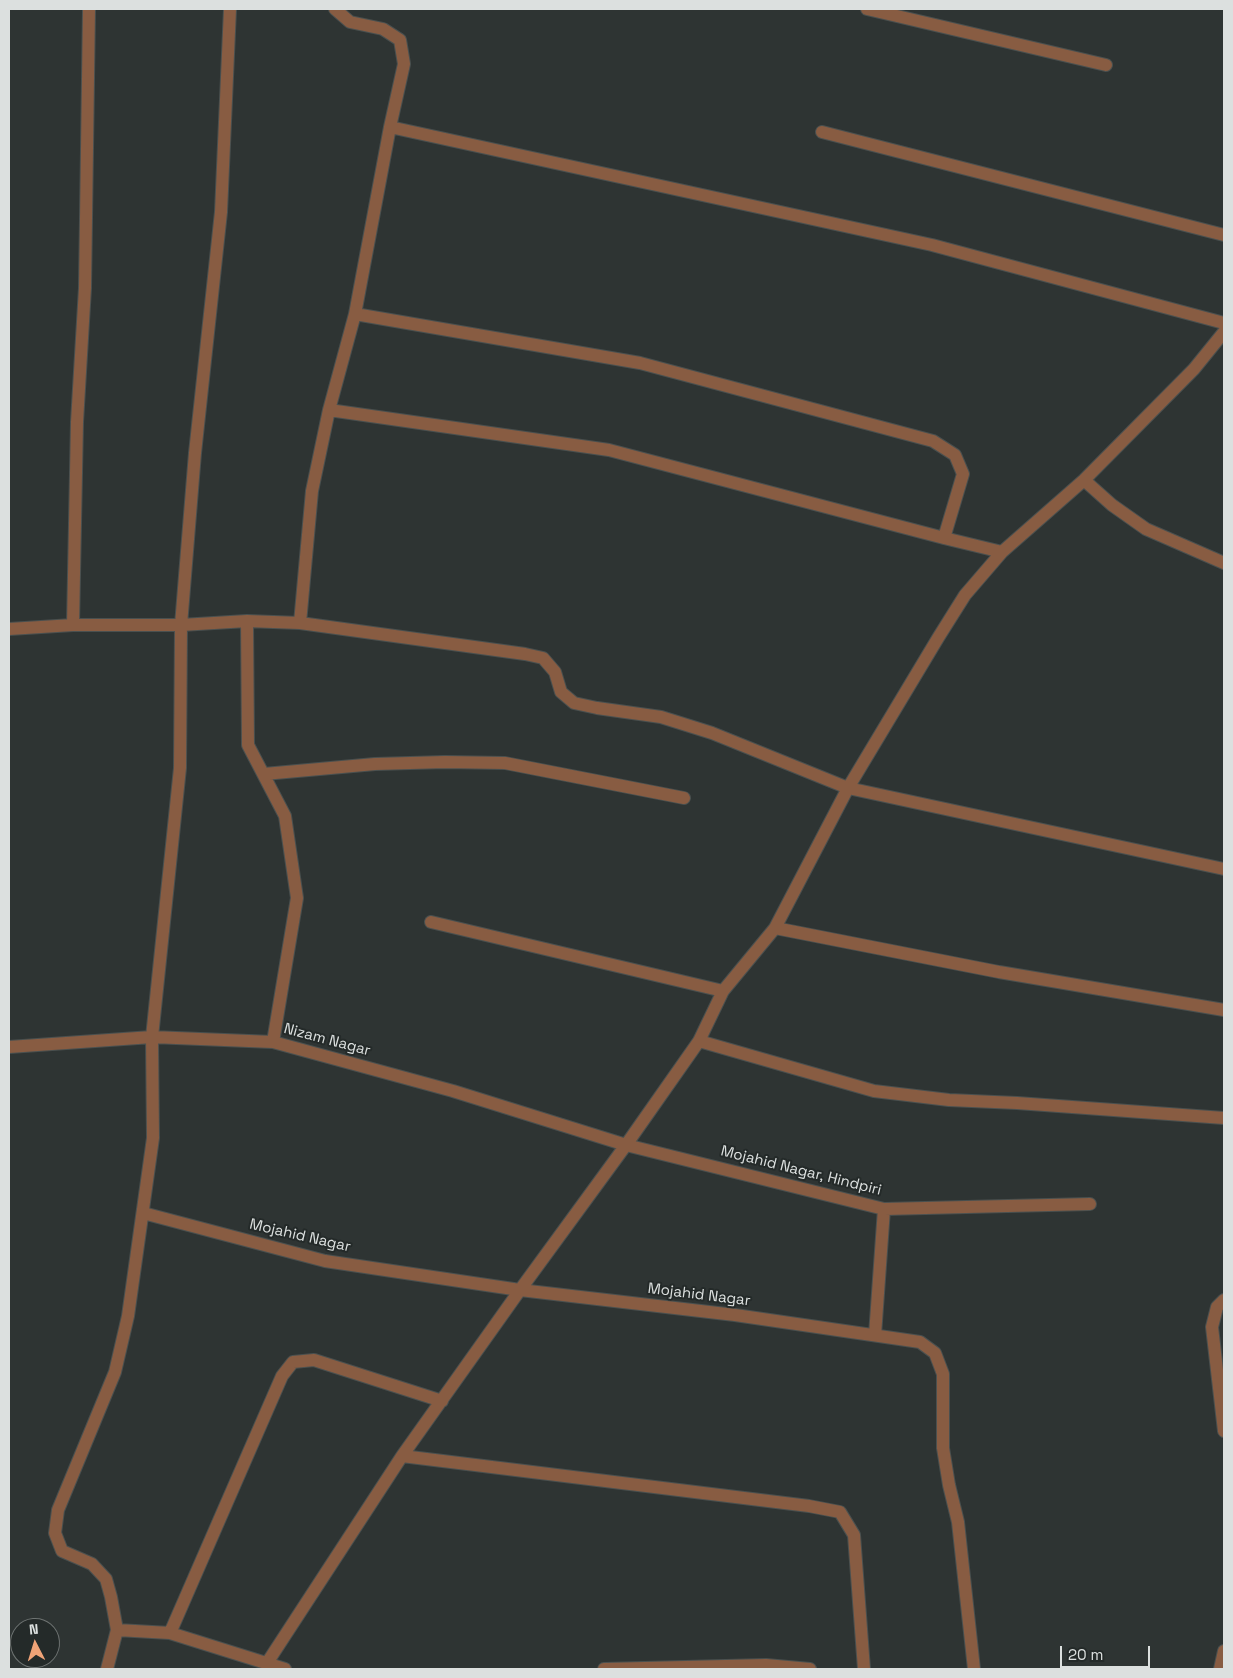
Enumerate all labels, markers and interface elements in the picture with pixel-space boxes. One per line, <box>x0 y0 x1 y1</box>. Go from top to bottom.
street label: Nizam Nagar <box>282 1020 372 1060</box>
street label: Mojahid Nagar, Hindpiri <box>719 1142 883 1200</box>
street label: Mojahid Nagar <box>248 1216 352 1256</box>
street label: Mojahid Nagar <box>647 1280 751 1310</box>
north arrow <box>10 1618 60 1668</box>
text: N <box>28 1620 39 1638</box>
scale bar <box>1063 1636 1153 1668</box>
text: 20 m <box>1068 1645 1103 1664</box>

